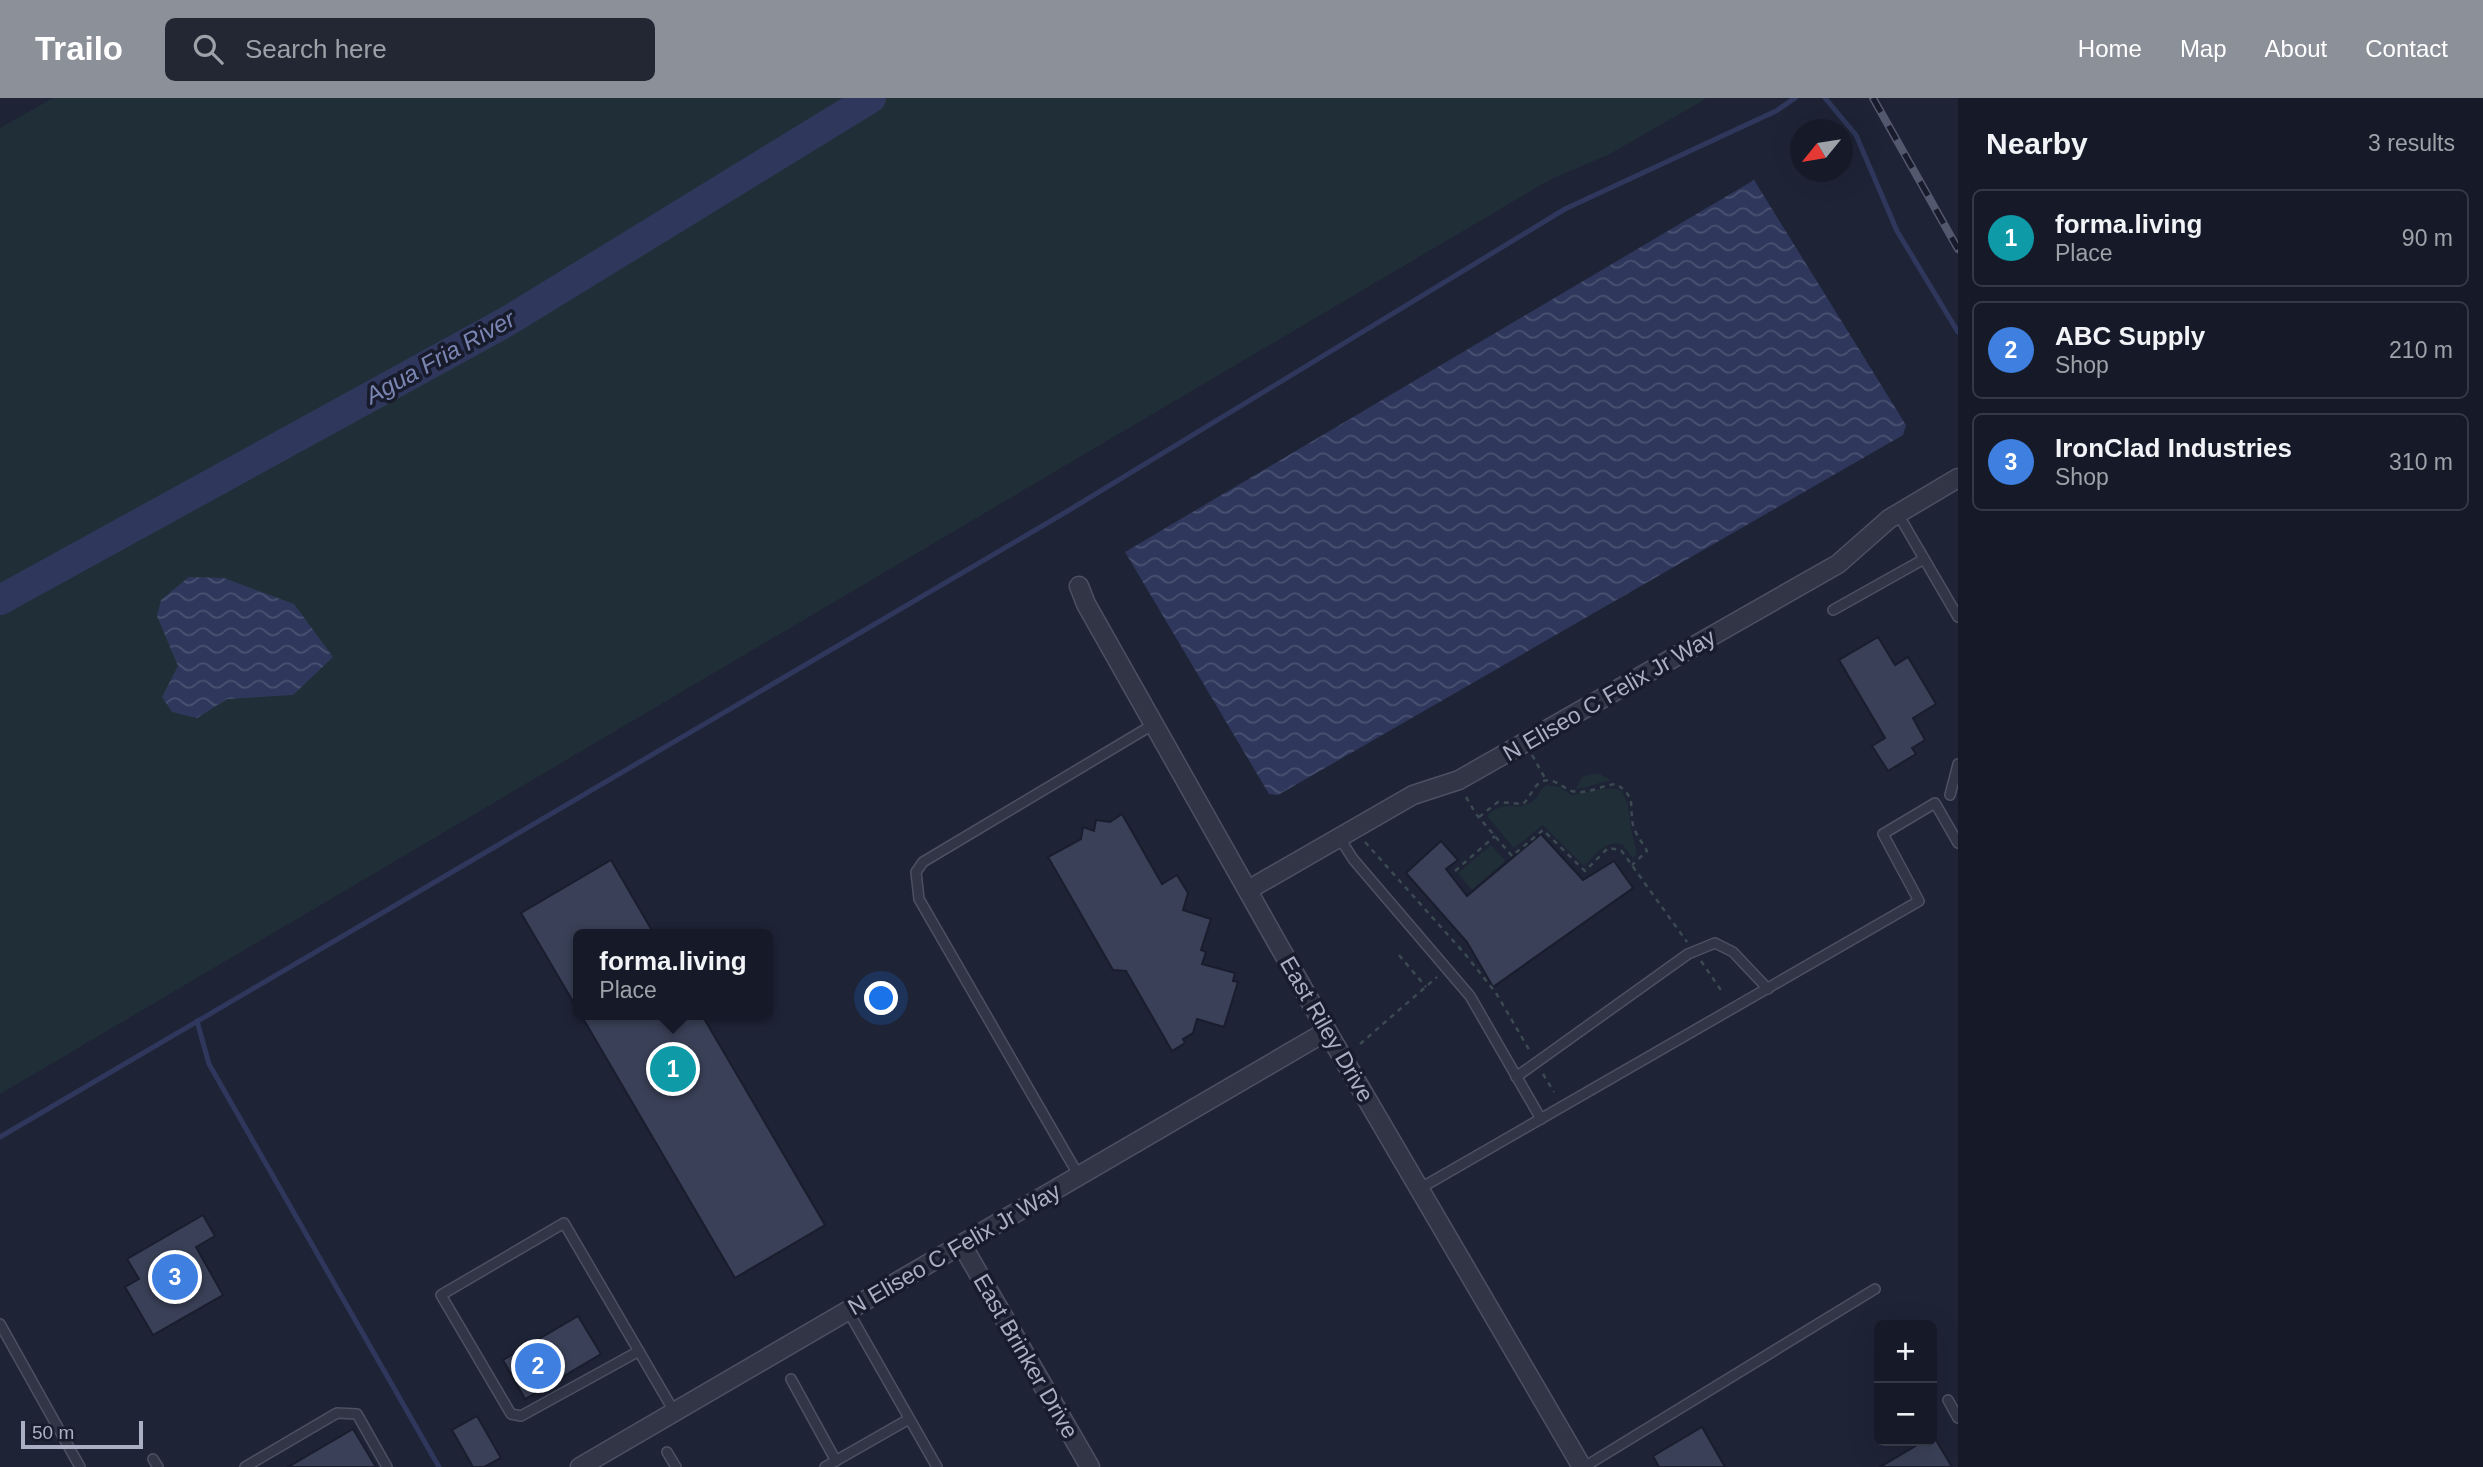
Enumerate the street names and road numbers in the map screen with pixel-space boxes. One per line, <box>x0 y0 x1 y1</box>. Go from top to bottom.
street label: N Eliseo C Felix Jr Way <box>1498 623 1720 766</box>
street label: East Riley Drive <box>1275 952 1379 1106</box>
street label: N Eliseo C Felix Jr Way <box>843 1177 1065 1320</box>
street label: East Brinker Drive <box>968 1269 1084 1443</box>

